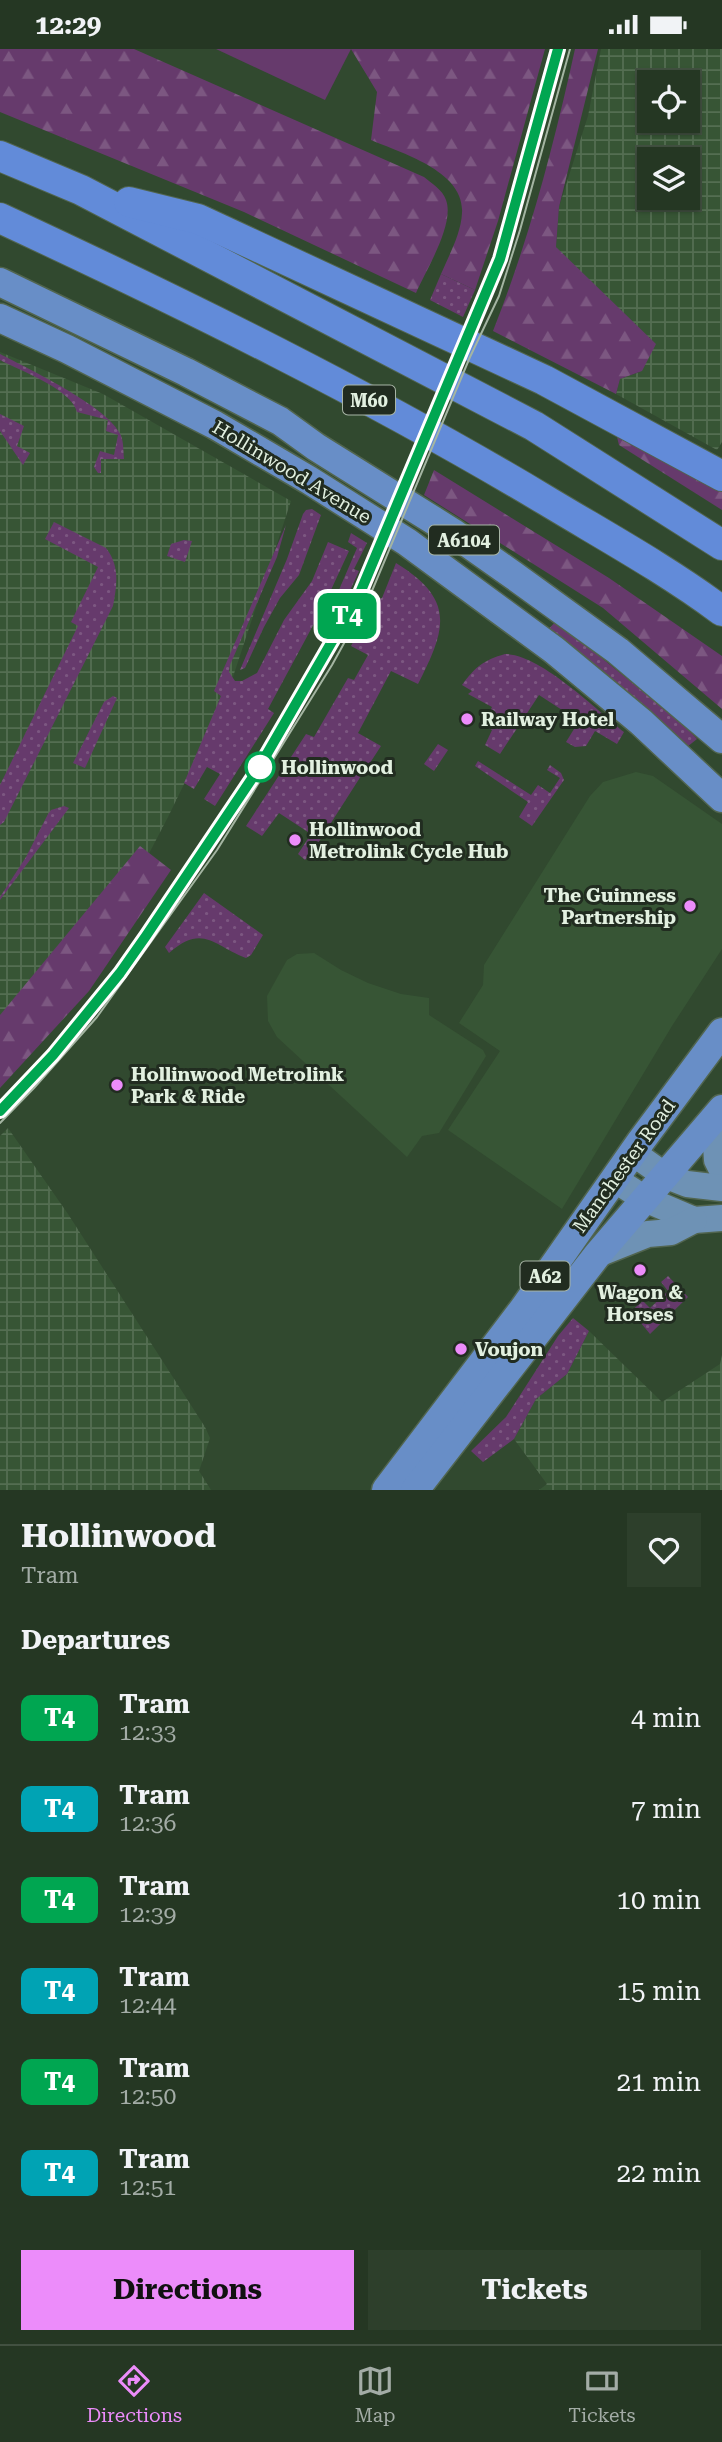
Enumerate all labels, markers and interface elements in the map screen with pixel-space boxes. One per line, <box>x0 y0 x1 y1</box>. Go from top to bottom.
text: 12:29 <box>35 10 101 40</box>
map controls <box>637 70 700 210</box>
button: locate <box>637 70 700 133</box>
button: layers <box>637 147 700 210</box>
road number: M60 <box>343 386 395 415</box>
street label: Hollinwood Avenue <box>209 416 375 528</box>
road number: A6104 <box>429 525 499 554</box>
line badge: T4 <box>316 593 378 639</box>
text: T4 <box>332 602 362 630</box>
place label: Railway Hotel <box>481 708 614 731</box>
marker: Railway Hotel <box>459 711 475 727</box>
marker: Hollinwood <box>245 752 275 782</box>
place label: Hollinwood <box>281 756 394 779</box>
place label: Hollinwood Metrolink Cycle Hub <box>309 818 509 863</box>
marker: Hollinwood Metrolink Cycle Hub <box>287 832 303 848</box>
place label: The Guinness Partnership <box>544 884 676 929</box>
marker: The Guinness Partnership <box>682 898 698 914</box>
place label: Hollinwood Metrolink Park & Ride <box>131 1063 344 1108</box>
marker: Hollinwood Metrolink Park & Ride <box>109 1077 125 1093</box>
street label: Manchester Road <box>568 1095 680 1237</box>
road number: A62 <box>520 1261 570 1291</box>
marker: Wagon & Horses <box>632 1262 648 1278</box>
place label: Wagon & Horses <box>597 1281 683 1326</box>
place label: Voujon <box>475 1338 543 1361</box>
marker: Voujon <box>453 1341 469 1357</box>
button: heart <box>627 1513 701 1587</box>
text: Hollinwood <box>21 1516 216 1555</box>
text: Tram <box>21 1562 79 1589</box>
text: Departures <box>21 1625 170 1655</box>
text: Tram <box>119 1689 190 1719</box>
text: 4 min <box>631 1703 701 1733</box>
text: T4 <box>44 1704 75 1732</box>
text: 12:33 <box>119 1719 176 1746</box>
text: Tram <box>119 1780 190 1810</box>
text: 7 min <box>631 1794 701 1824</box>
text: T4 <box>44 1795 75 1823</box>
text: 12:36 <box>119 1810 176 1837</box>
text: Tram <box>119 1871 190 1901</box>
text: 10 min <box>617 1885 701 1915</box>
text: T4 <box>44 1886 75 1914</box>
text: 12:39 <box>119 1901 176 1928</box>
text: Tram <box>119 1962 190 1992</box>
text: 15 min <box>617 1976 701 2006</box>
text: T4 <box>44 1977 75 2005</box>
text: 12:44 <box>119 1992 176 2019</box>
text: Tram <box>119 2053 190 2083</box>
text: 21 min <box>617 2067 701 2097</box>
text: T4 <box>44 2068 75 2096</box>
text: 12:50 <box>119 2083 176 2110</box>
text: Tram <box>119 2144 190 2174</box>
text: 22 min <box>617 2158 701 2188</box>
text: T4 <box>44 2159 75 2187</box>
text: 12:51 <box>119 2174 176 2201</box>
button: Directions <box>21 2250 354 2330</box>
button: Tickets <box>368 2250 701 2330</box>
tab: Directions <box>86 2362 182 2427</box>
tab: Map <box>355 2362 395 2427</box>
tab: Tickets <box>568 2362 636 2427</box>

